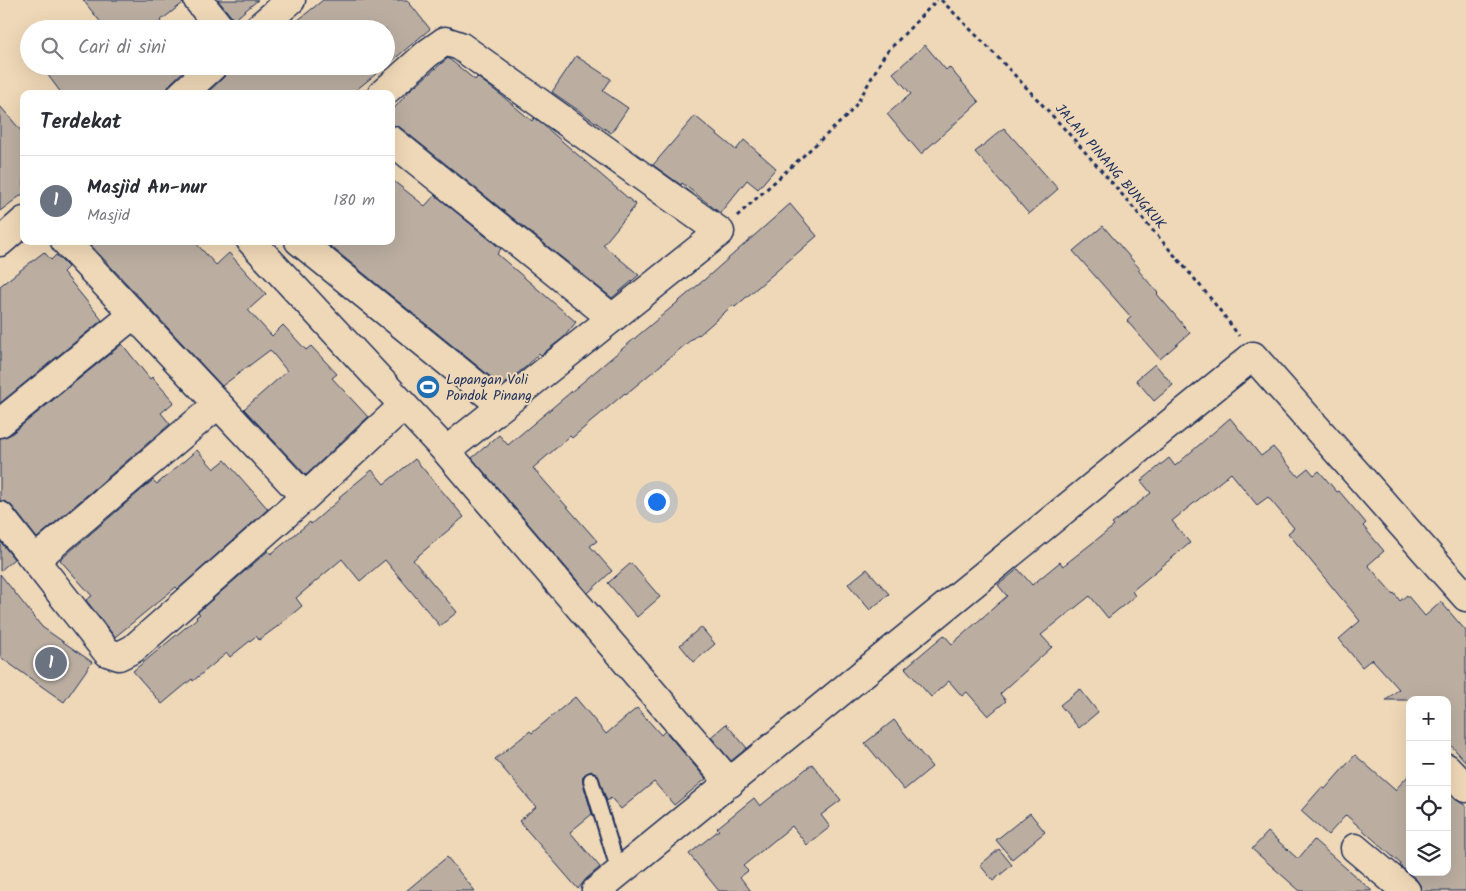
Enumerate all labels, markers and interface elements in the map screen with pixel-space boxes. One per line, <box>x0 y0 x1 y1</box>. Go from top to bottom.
search box <box>20 20 395 75</box>
text: Cari di sini <box>78 33 166 63</box>
icon: search <box>38 34 66 62</box>
street label: JALAN PINANG BUNGKUK <box>1049 99 1172 235</box>
text: Terdekat <box>40 106 121 139</box>
text: Masjid An-nur <box>87 173 207 203</box>
text: 1 <box>54 188 58 213</box>
text: 180 m <box>333 188 375 213</box>
text: Masjid <box>87 203 130 228</box>
place label: Lapangan Voli Pondok Pinang <box>446 369 532 407</box>
sports icon: Lapangan Voli Pondok Pinang <box>415 374 441 400</box>
your location <box>644 489 670 515</box>
pin: 1 <box>35 644 67 682</box>
map controls <box>1406 696 1451 876</box>
button: + <box>1406 696 1451 741</box>
button: − <box>1406 741 1451 786</box>
button: locate <box>1406 786 1451 831</box>
button: layers <box>1406 831 1451 876</box>

